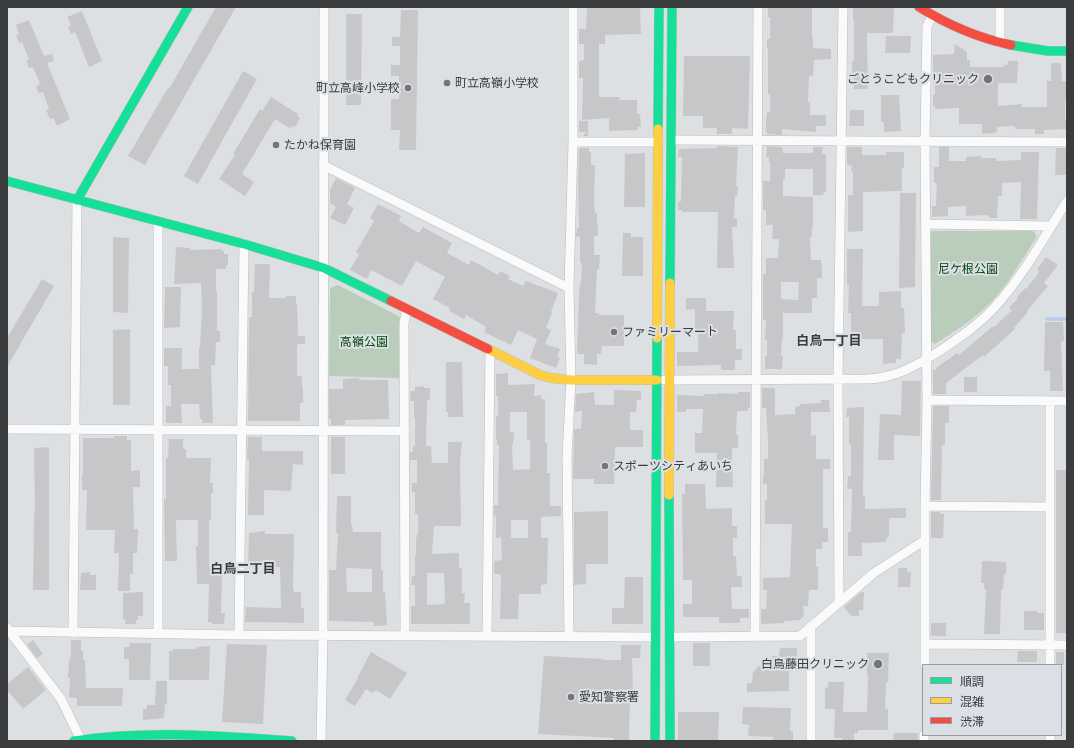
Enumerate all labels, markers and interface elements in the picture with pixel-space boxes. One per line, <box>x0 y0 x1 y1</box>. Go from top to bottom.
place label: ごとうこどもクリニック <box>847 72 979 86</box>
marker: ごとうこどもクリニック <box>982 73 994 85</box>
place label: 町立高嶺小学校 <box>455 76 539 90</box>
marker: 町立高嶺小学校 <box>442 78 452 88</box>
place label: 町立高峰小学校 <box>316 81 400 95</box>
marker: 町立高峰小学校 <box>403 83 413 93</box>
place label: たかね保育園 <box>284 138 356 152</box>
marker: たかね保育園 <box>271 140 281 150</box>
park label: 尼ケ根公園 <box>938 262 998 276</box>
place label: ファミリーマート <box>622 325 718 339</box>
marker: ファミリーマート <box>609 327 619 337</box>
district label: 白鳥一丁目 <box>797 333 861 349</box>
park label: 高嶺公園 <box>340 335 388 349</box>
place label: スポーツシティあいち <box>613 459 733 473</box>
marker: スポーツシティあいち <box>600 461 610 471</box>
district label: 白鳥二丁目 <box>211 561 275 577</box>
place label: 白鳥藤田クリニック <box>761 657 869 671</box>
marker: 白鳥藤田クリニック <box>872 658 884 670</box>
legend <box>922 664 1062 736</box>
text: 順調 <box>960 674 984 688</box>
place label: 愛知警察署 <box>579 690 639 704</box>
marker: 愛知警察署 <box>566 692 576 702</box>
text: 混雑 <box>960 694 984 708</box>
text: 渋滞 <box>960 714 984 728</box>

